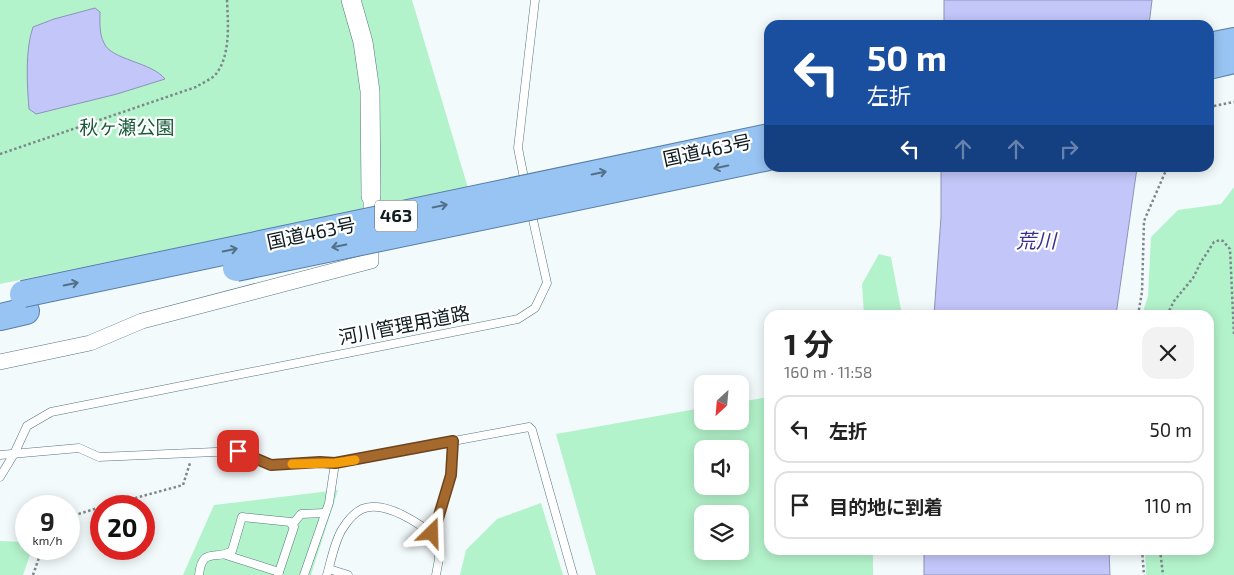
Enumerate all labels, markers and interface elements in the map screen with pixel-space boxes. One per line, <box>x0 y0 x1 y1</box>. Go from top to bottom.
text: 50 m <box>867 36 947 78</box>
icon: left <box>784 40 849 105</box>
text: 左折 <box>867 82 911 108</box>
park label: 秋ヶ瀬公園 <box>79 115 175 138</box>
street label: 国道463号 <box>660 129 753 170</box>
icon: left <box>896 135 924 163</box>
icon: ahead <box>949 135 977 163</box>
icon: ahead <box>1002 135 1030 163</box>
icon: right <box>1055 135 1083 163</box>
one-way arrow <box>713 163 729 172</box>
one-way arrow <box>591 168 607 177</box>
road number: 463 <box>375 200 417 232</box>
one-way arrow <box>432 201 448 210</box>
street label: 国道463号 <box>264 212 357 253</box>
water label: 荒川 <box>1016 228 1058 252</box>
one-way arrow <box>332 242 348 252</box>
one-way arrow <box>221 245 237 255</box>
one-way arrow <box>62 279 78 288</box>
street label: 河川管理用道路 <box>336 301 471 348</box>
text: 1 分 <box>784 325 833 361</box>
button: close <box>1142 327 1194 379</box>
text: 160 m · 11:58 <box>784 362 872 381</box>
north arrow <box>694 375 749 430</box>
map controls <box>694 375 749 560</box>
icon: left <box>786 415 814 443</box>
text: 50 m <box>1149 418 1192 441</box>
text: 左折 <box>829 419 867 442</box>
pin <box>217 430 259 472</box>
icon: arrive <box>224 437 252 465</box>
button: sound <box>694 440 749 495</box>
icon: arrive <box>786 491 814 519</box>
text: 110 m <box>1145 494 1192 517</box>
speed limit sign: 20 <box>90 495 155 560</box>
text: 目的地に到着 <box>829 495 943 518</box>
button: layers <box>694 505 749 560</box>
text: 9 <box>40 506 55 536</box>
position arrow <box>405 506 457 558</box>
text: km/h <box>33 533 62 547</box>

